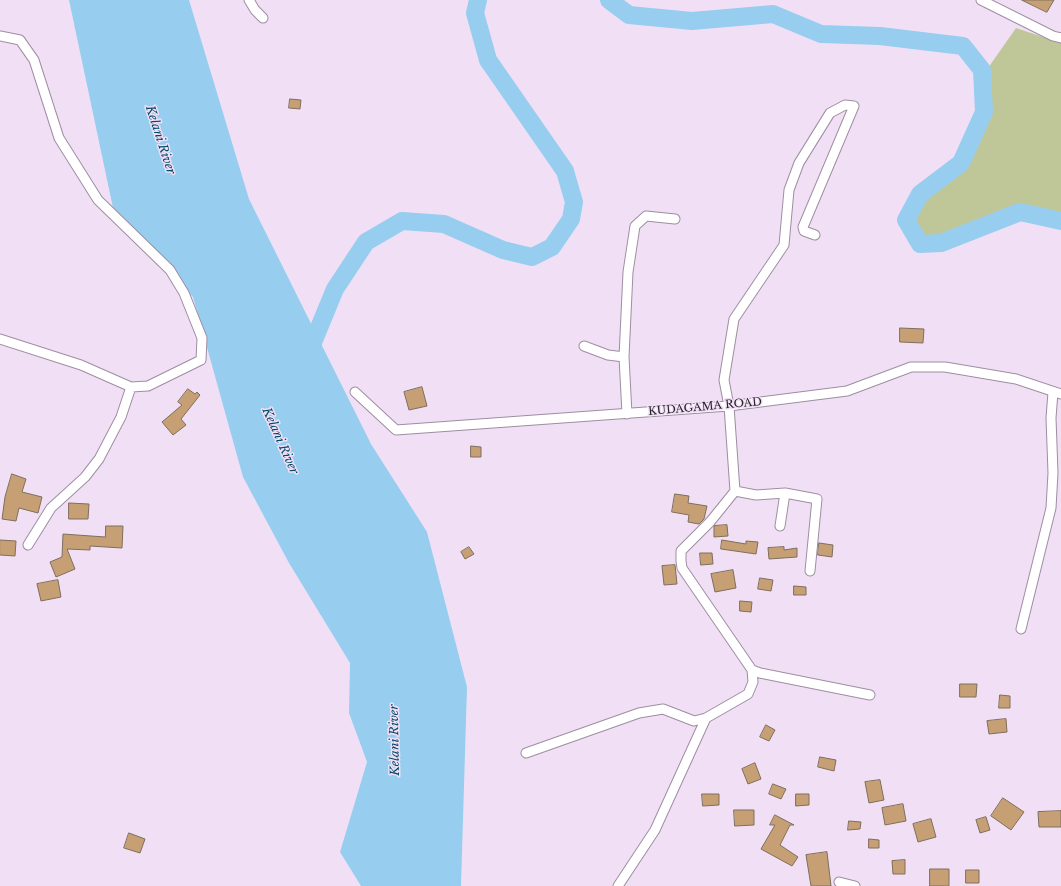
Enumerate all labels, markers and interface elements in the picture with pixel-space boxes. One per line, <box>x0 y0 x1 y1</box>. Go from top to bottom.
water label: Kelani River <box>142 104 178 176</box>
street label: KUDAGAMA ROAD <box>648 395 762 419</box>
water label: Kelani River <box>259 405 301 477</box>
water label: Kelani River <box>387 704 403 776</box>

